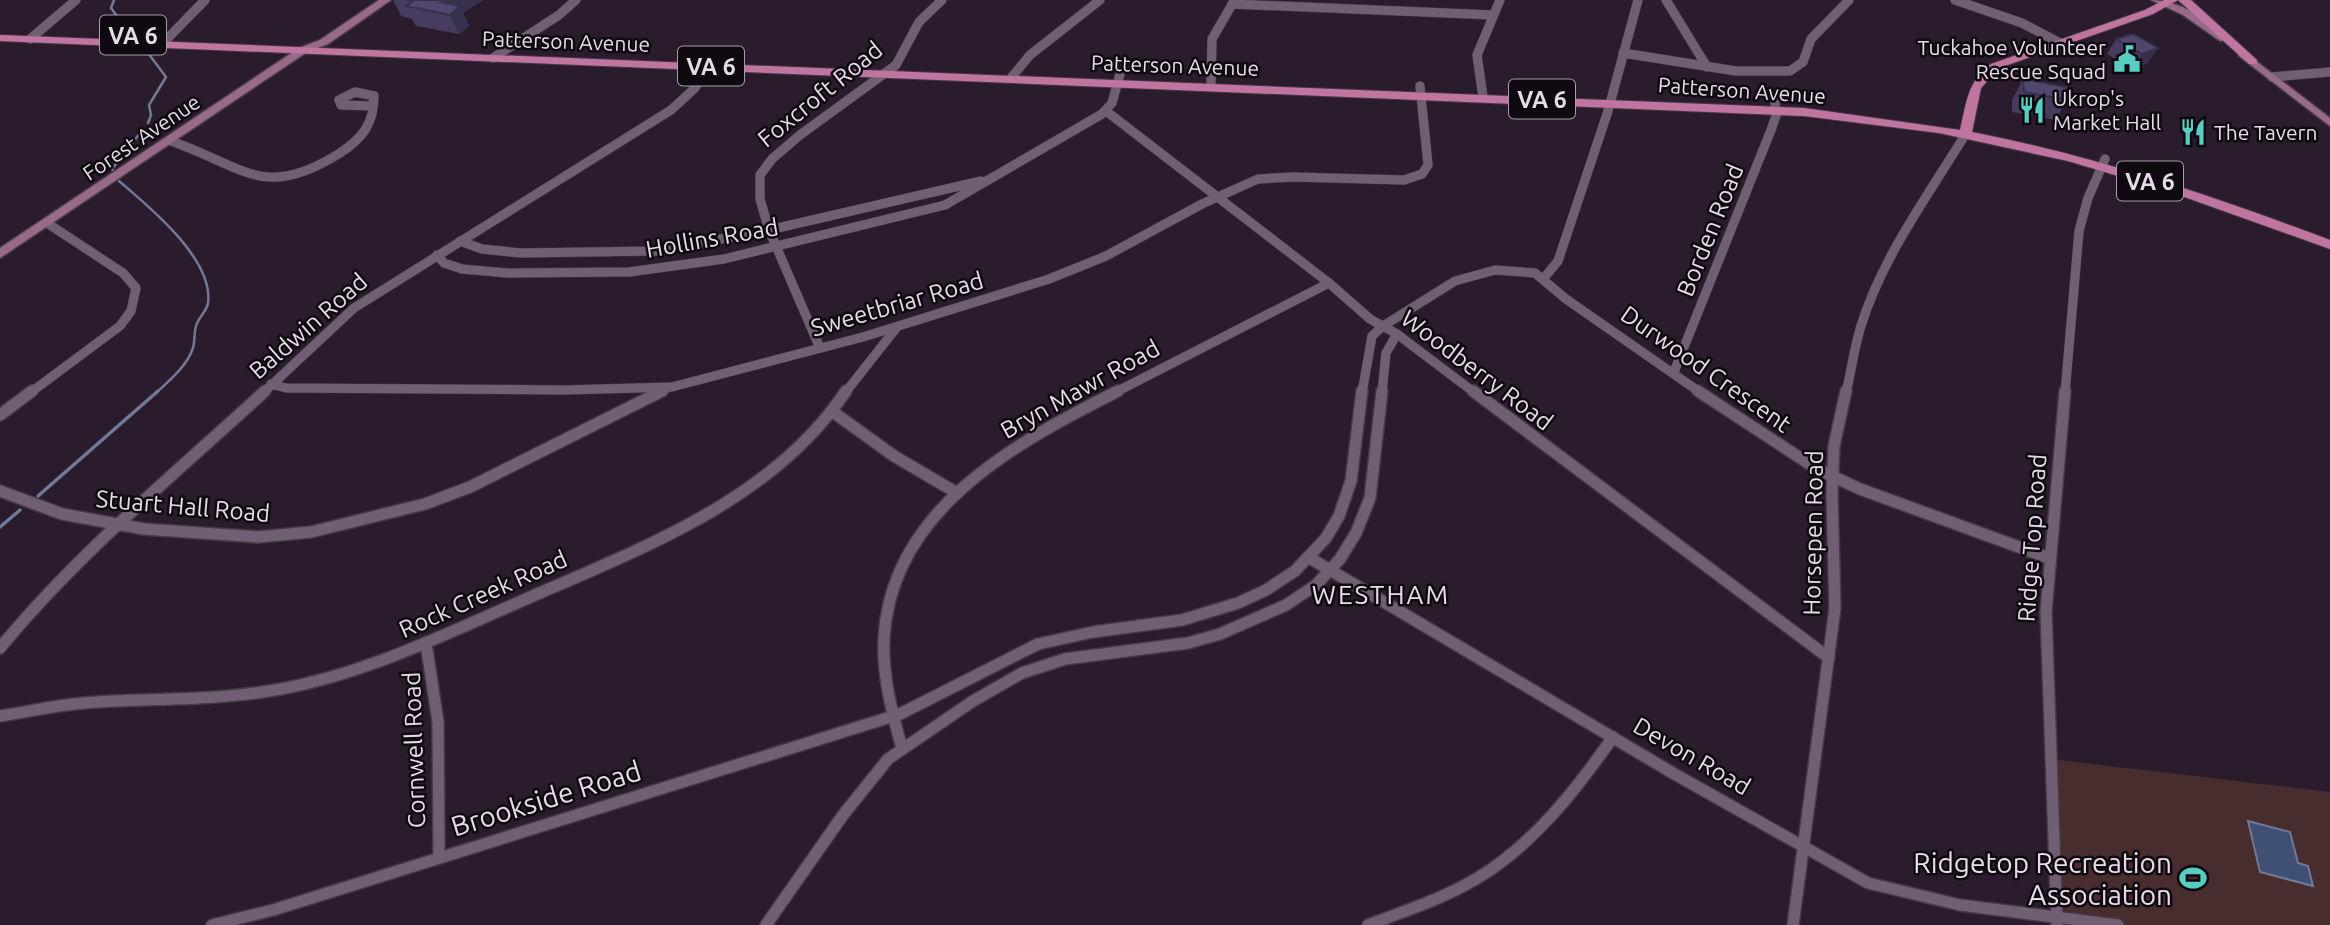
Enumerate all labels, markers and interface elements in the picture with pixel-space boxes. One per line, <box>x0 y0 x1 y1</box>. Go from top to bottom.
road number: VA 6 <box>100 16 166 54</box>
street label: Patterson Avenue <box>482 26 650 56</box>
place label: Tuckahoe Volunteer Rescue Squad <box>1917 35 2106 83</box>
street label: Foxcroft Road <box>752 36 888 152</box>
public building icon: Tuckahoe Volunteer Rescue Squad <box>2112 44 2142 74</box>
road number: VA 6 <box>678 46 744 86</box>
street label: Patterson Avenue <box>1091 50 1259 80</box>
street label: Patterson Avenue <box>1657 72 1827 108</box>
road number: VA 6 <box>1509 80 1575 118</box>
place label: Ukrop's Market Hall <box>2053 86 2161 134</box>
street label: Forest Avenue <box>78 89 204 185</box>
restaurant icon: Ukrop's Market Hall <box>2017 95 2047 125</box>
restaurant icon: The Tavern <box>2178 117 2208 147</box>
place label: The Tavern <box>2214 120 2317 144</box>
street label: Borden Road <box>1671 160 1749 300</box>
road number: VA 6 <box>2117 162 2183 200</box>
street label: Hollins Road <box>644 213 780 263</box>
street label: Sweetbriar Road <box>808 266 986 342</box>
street label: Baldwin Road <box>244 268 372 384</box>
street label: Durwood Crescent <box>1616 300 1797 438</box>
street label: Woodberry Road <box>1396 304 1558 436</box>
street label: Bryn Mawr Road <box>996 334 1164 444</box>
street label: Horsepen Road <box>1798 450 1828 616</box>
street label: Ridge Top Road <box>2013 453 2051 623</box>
street label: Stuart Hall Road <box>95 485 271 527</box>
street label: Rock Creek Road <box>395 545 571 643</box>
district label: WESTHAM <box>1312 580 1450 609</box>
street label: Cornwell Road <box>398 671 430 829</box>
street label: Devon Road <box>1629 712 1755 800</box>
street label: Brookside Road <box>447 754 645 842</box>
place label: Ridgetop Recreation Association <box>1913 847 2172 910</box>
sports icon: Ridgetop Recreation Association <box>2178 863 2208 893</box>

